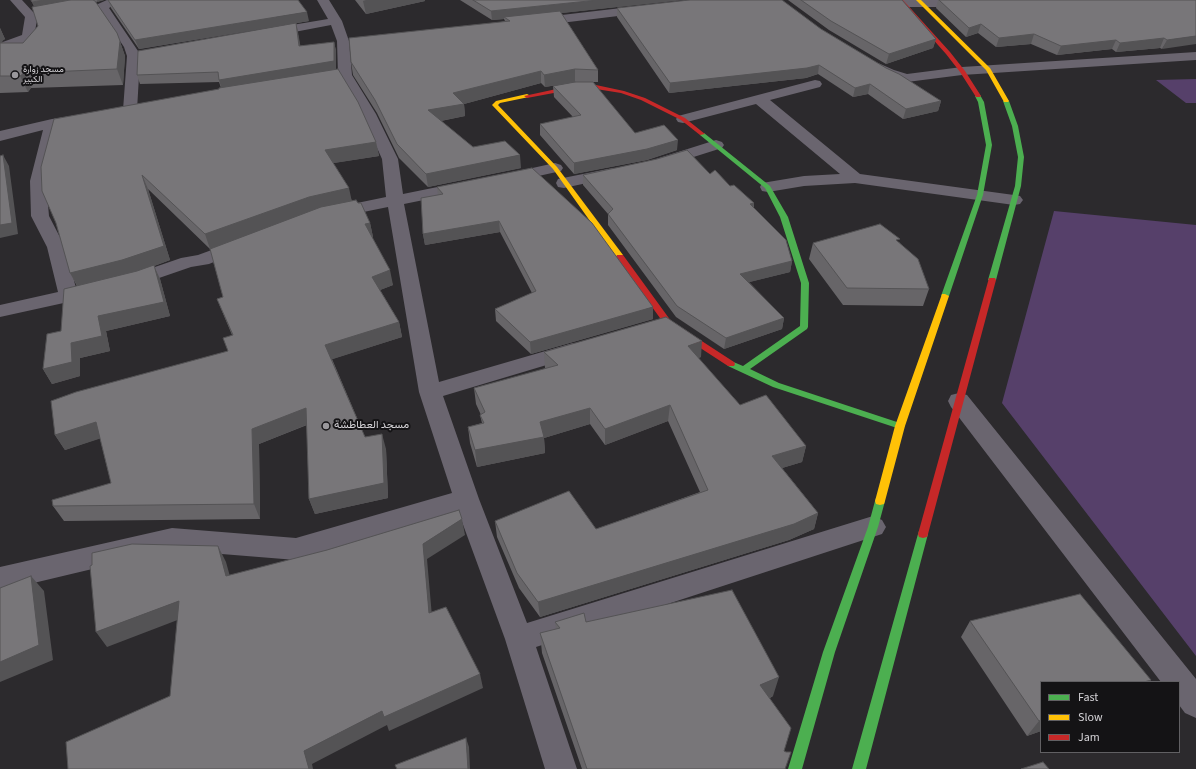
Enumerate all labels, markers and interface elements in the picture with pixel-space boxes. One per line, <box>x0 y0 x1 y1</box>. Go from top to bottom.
place label: مسجد زوارة الكبير <box>23 65 64 86</box>
marker: مسجد زوارة الكبير <box>10 70 20 80</box>
place label: مسجد العطاطشة <box>334 419 409 433</box>
marker: مسجد العطاطشة <box>321 421 331 431</box>
legend <box>1040 681 1180 753</box>
text: Fast <box>1078 689 1098 706</box>
text: Slow <box>1078 709 1103 726</box>
text: Jam <box>1078 729 1100 746</box>

